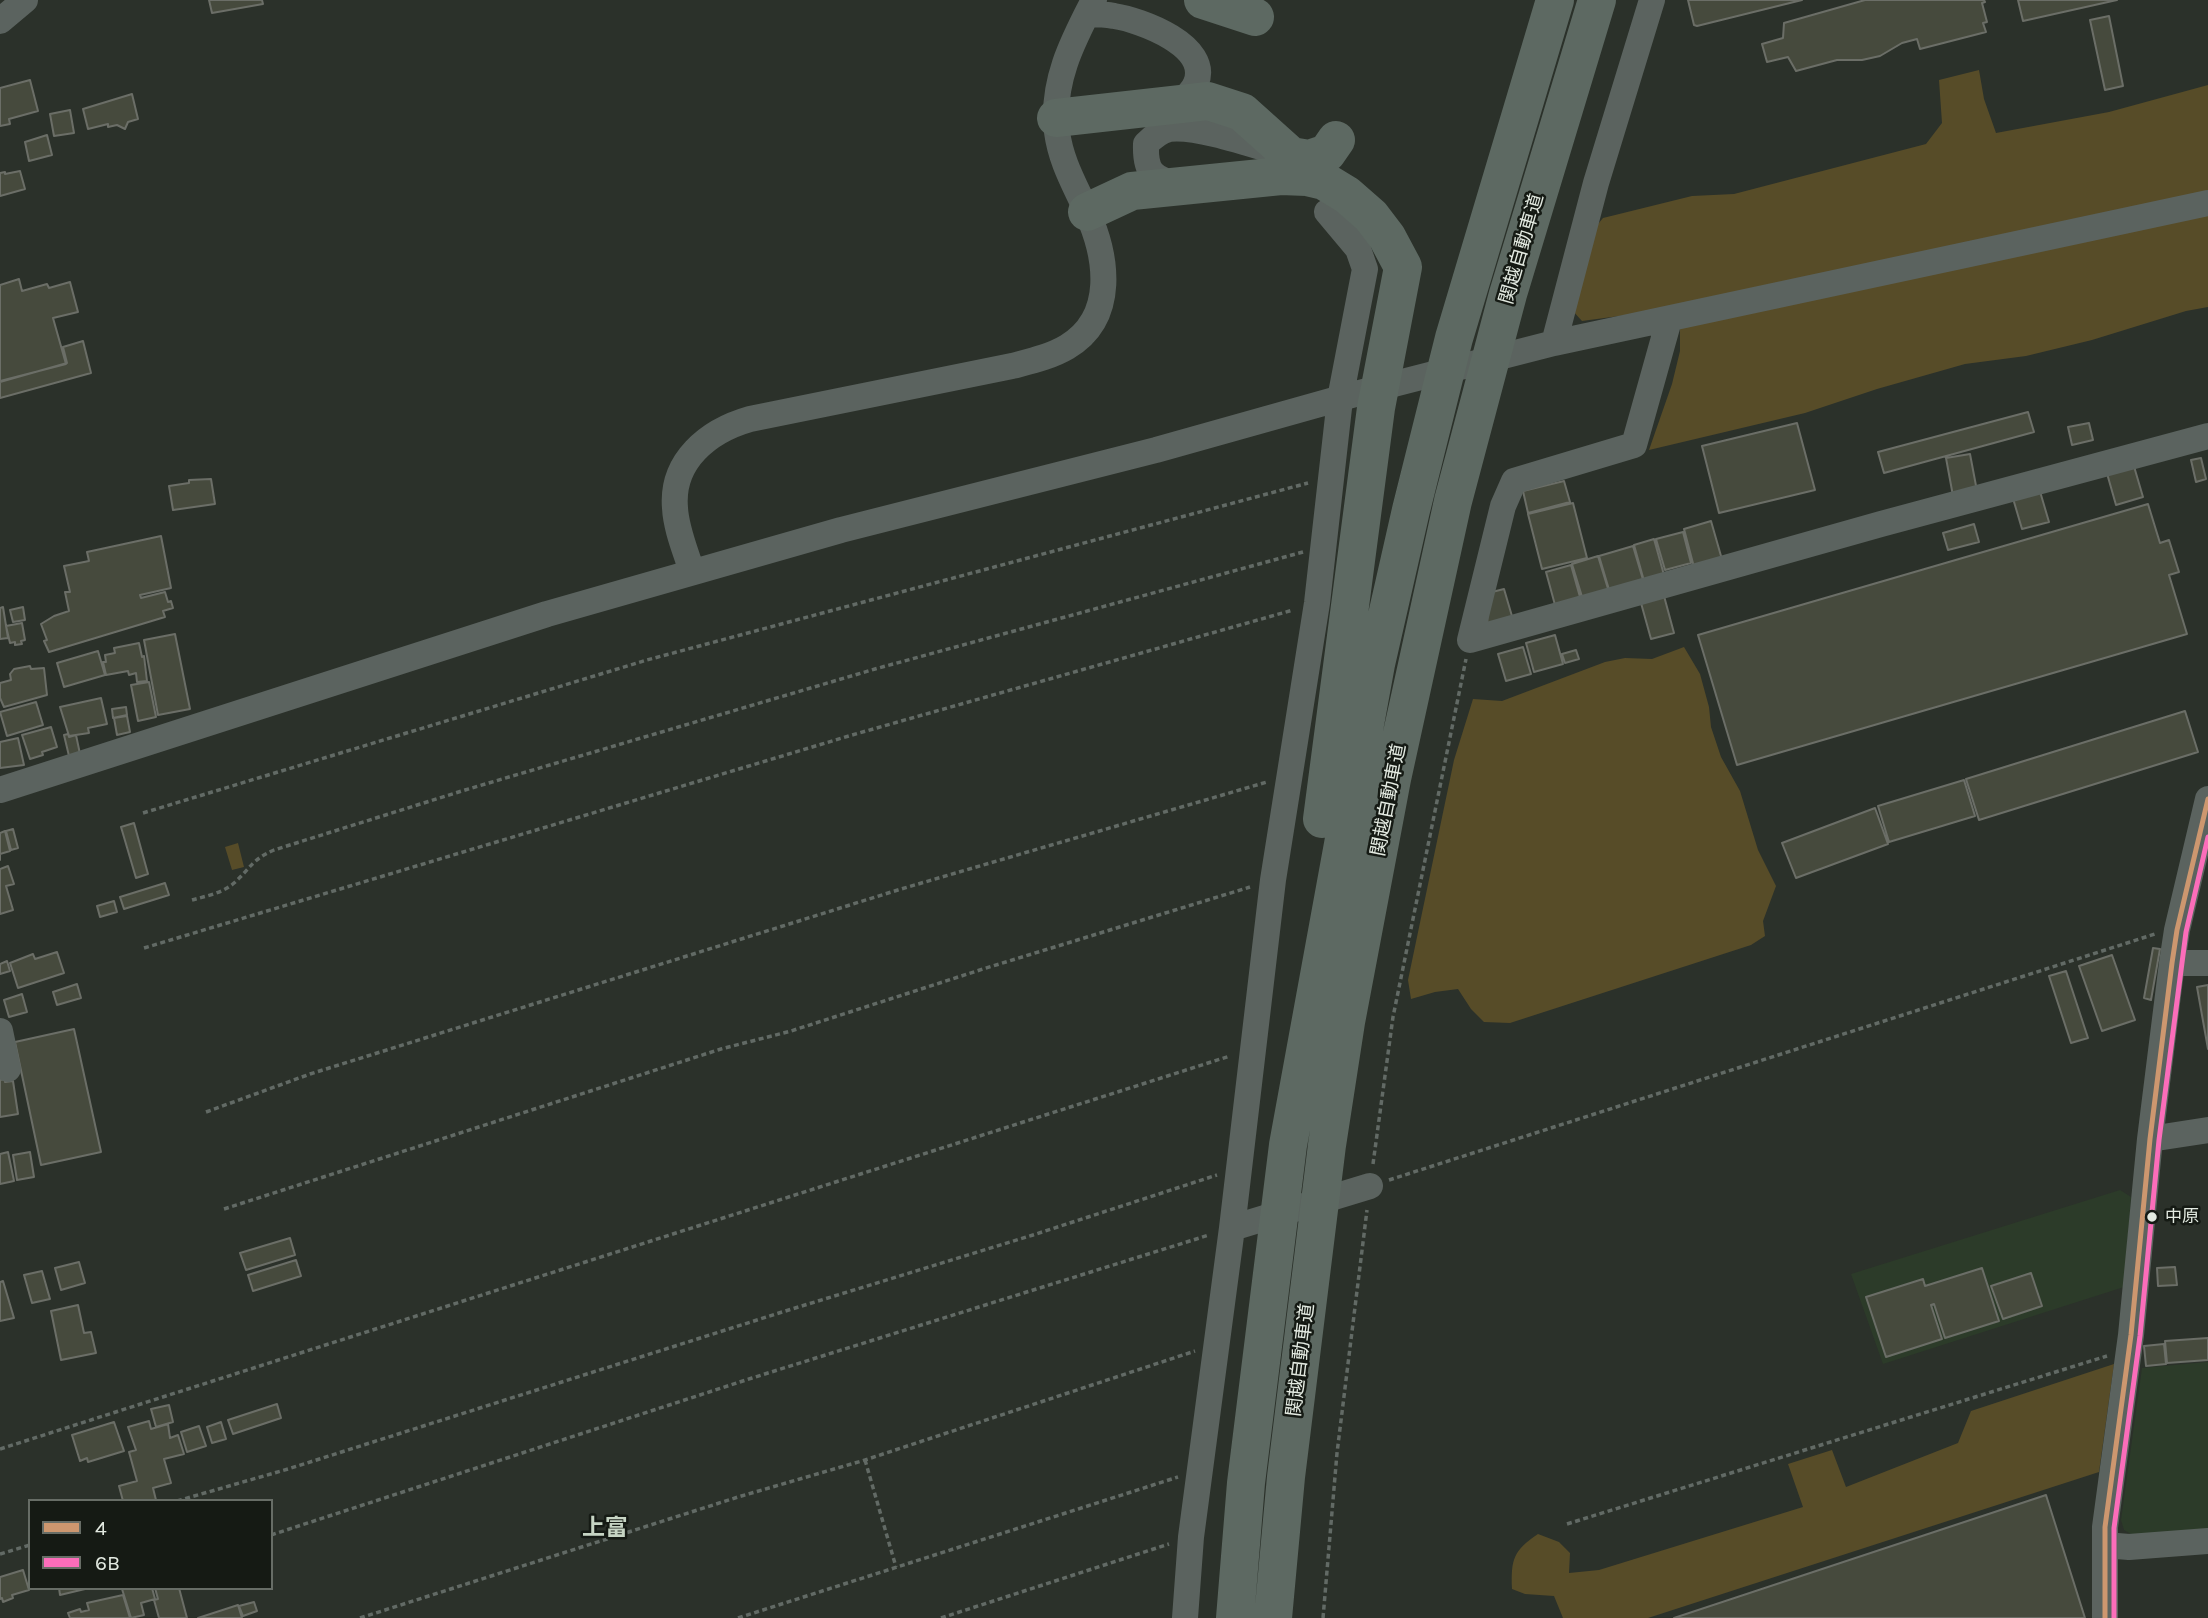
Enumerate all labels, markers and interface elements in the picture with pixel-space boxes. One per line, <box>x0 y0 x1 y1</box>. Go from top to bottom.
street label: 関越自動車道 <box>1495 191 1549 307</box>
street label: 関越自動車道 <box>1367 742 1411 858</box>
place label: 中原 <box>2165 1207 2199 1227</box>
marker: 中原 <box>2145 1210 2159 1224</box>
street label: 関越自動車道 <box>1283 1302 1319 1418</box>
legend <box>28 1499 273 1590</box>
district label: 上富 <box>582 1514 628 1542</box>
text: 4 <box>95 1516 107 1540</box>
text: 6B <box>95 1551 120 1575</box>

